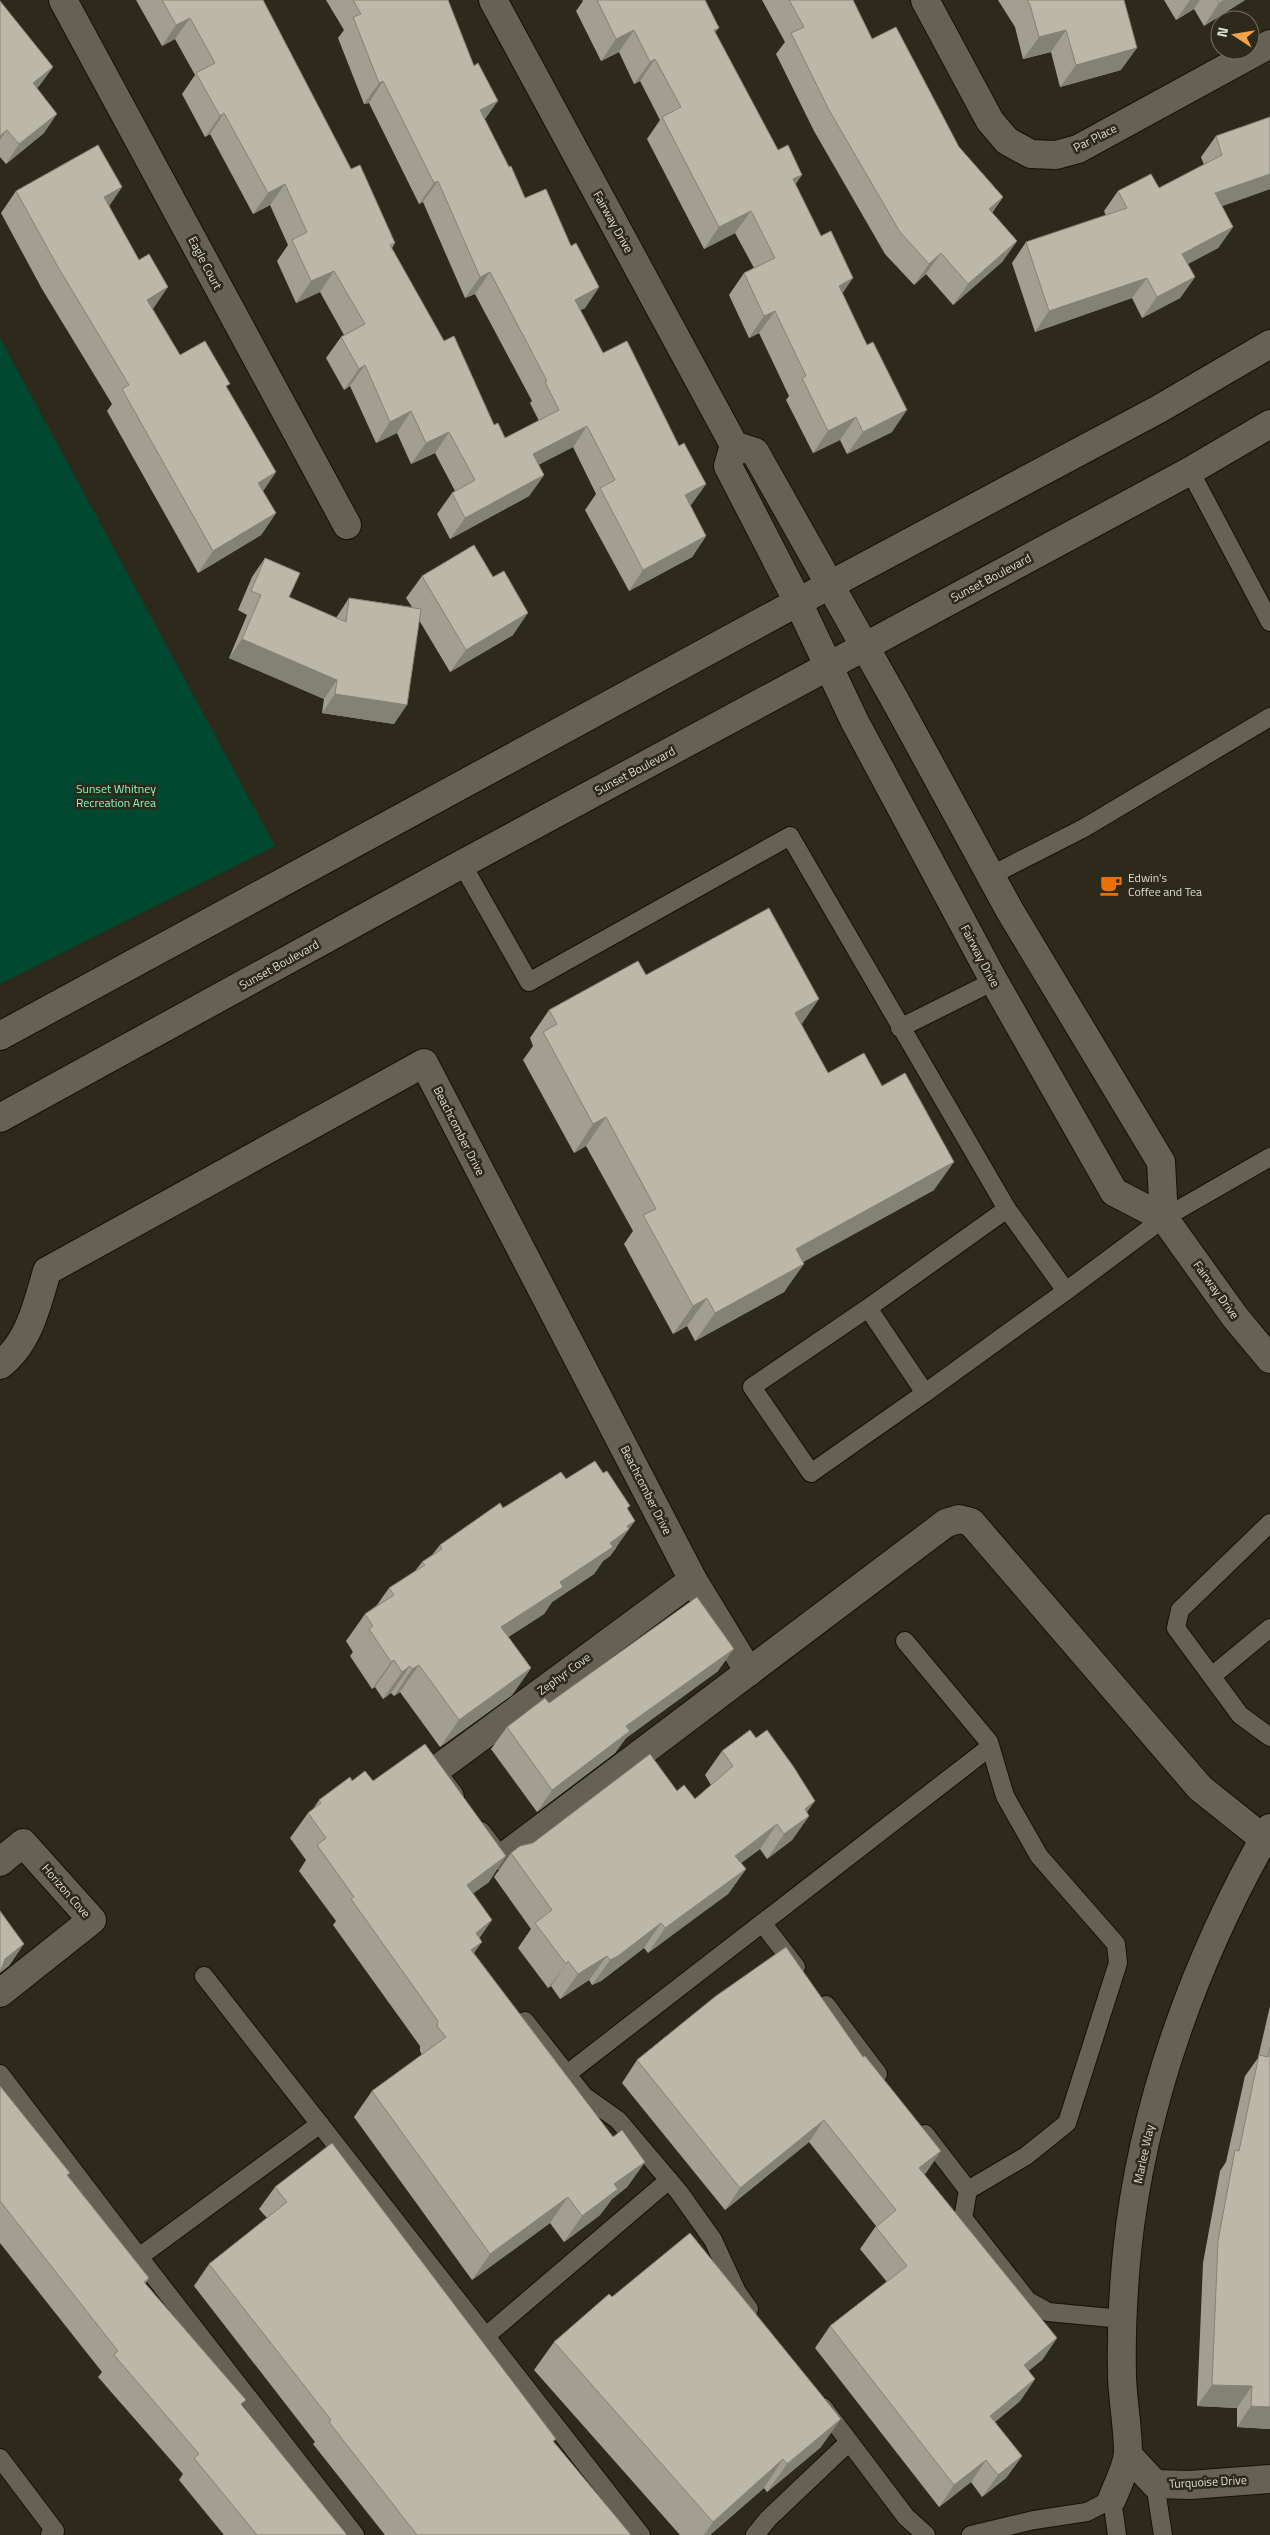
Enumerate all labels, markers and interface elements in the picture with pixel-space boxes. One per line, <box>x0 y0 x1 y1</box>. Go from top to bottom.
north arrow <box>1210 10 1260 60</box>
text: N <box>1211 25 1233 39</box>
street label: Par Place <box>1070 118 1120 157</box>
street label: Fairway Drive <box>589 187 638 256</box>
street label: Eagle Court <box>183 233 228 293</box>
street label: Sunset Boulevard <box>947 548 1034 607</box>
street label: Sunset Boulevard <box>591 741 678 800</box>
park label: Sunset Whitney Recreation Area <box>76 779 156 812</box>
place label: Edwin's Coffee and Tea <box>1128 868 1202 901</box>
cafe icon: Edwin's Coffee and Tea <box>1098 872 1124 898</box>
street label: Fairway Drive <box>956 921 1005 990</box>
street label: Sunset Boulevard <box>235 935 322 994</box>
street label: Beachcomber Drive <box>429 1083 490 1179</box>
street label: Fairway Drive <box>1189 1256 1244 1323</box>
street label: Beachcomber Drive <box>616 1442 677 1538</box>
street label: Zephyr Cove <box>533 1648 594 1700</box>
street label: Horizon Cove <box>37 1859 95 1922</box>
street label: Marlee Way <box>1128 2122 1159 2185</box>
street label: Turquoise Drive <box>1169 2470 1247 2493</box>

